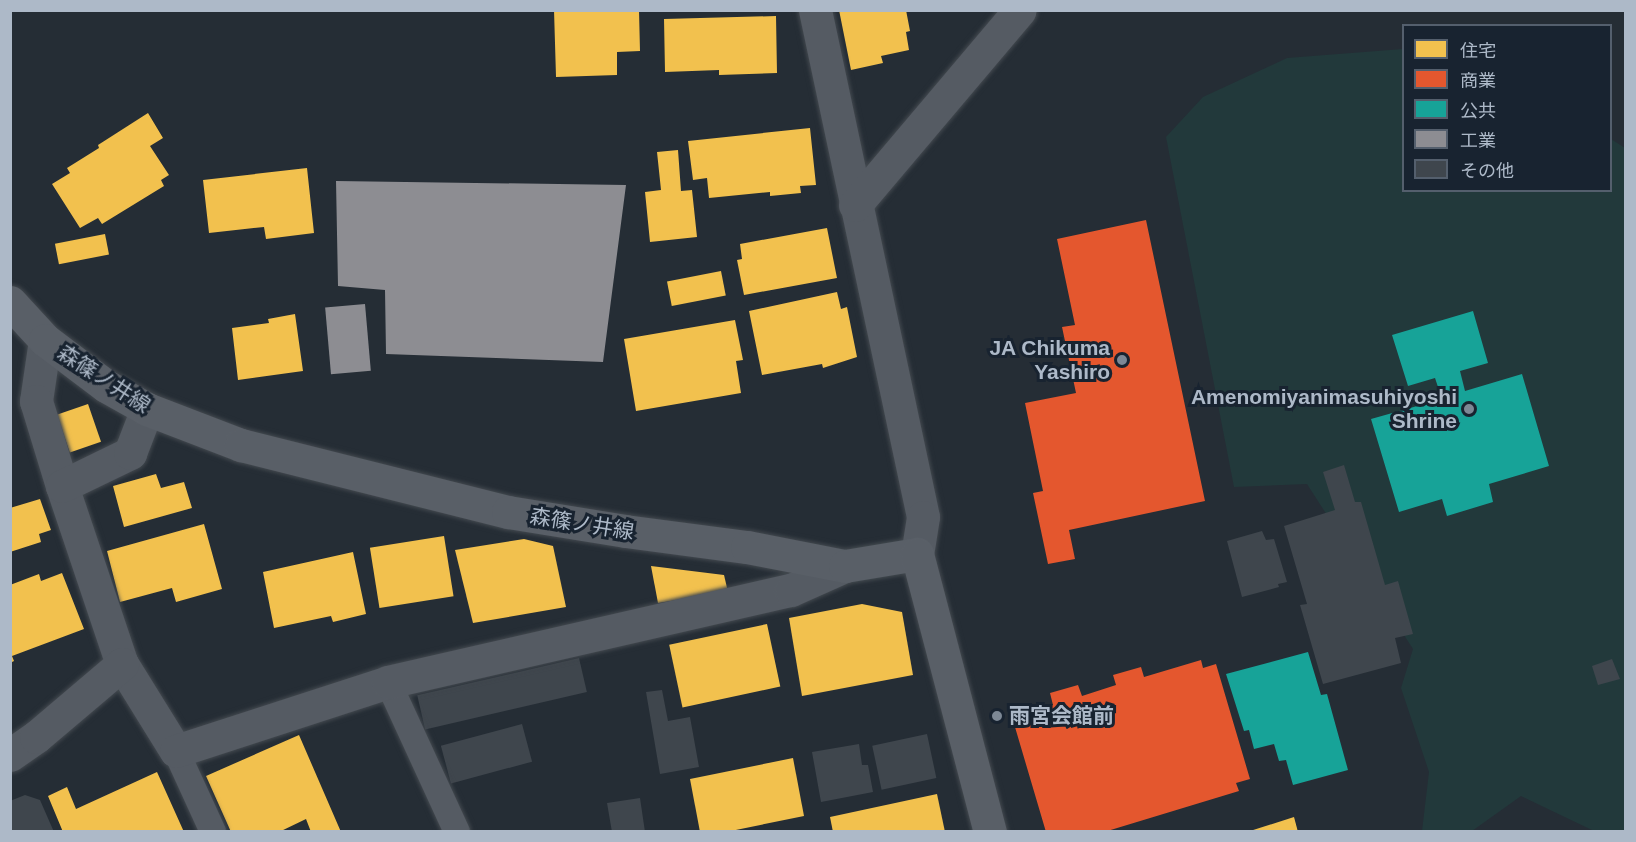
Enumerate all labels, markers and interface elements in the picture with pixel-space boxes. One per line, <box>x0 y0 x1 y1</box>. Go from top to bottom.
legend <box>1402 24 1612 192</box>
text: 住宅 <box>1460 41 1496 61</box>
text: 商業 <box>1460 71 1496 91</box>
text: 公共 <box>1460 101 1496 121</box>
text: 工業 <box>1460 131 1496 151</box>
text: その他 <box>1460 161 1514 181</box>
place label: JA Chikuma Yashiro <box>989 335 1110 385</box>
street label: 森篠ノ井線 <box>53 340 155 418</box>
marker: JA Chikuma Yashiro <box>1115 353 1129 367</box>
place label: Amenomiyanimasuhiyoshi Shrine <box>1191 384 1457 434</box>
marker: Amenomiyanimasuhiyoshi Shrine <box>1462 402 1476 416</box>
street label: 森篠ノ井線 <box>528 503 636 545</box>
place label: 雨宮会館前 <box>1009 703 1114 729</box>
marker: 雨宮会館前 <box>990 709 1004 723</box>

